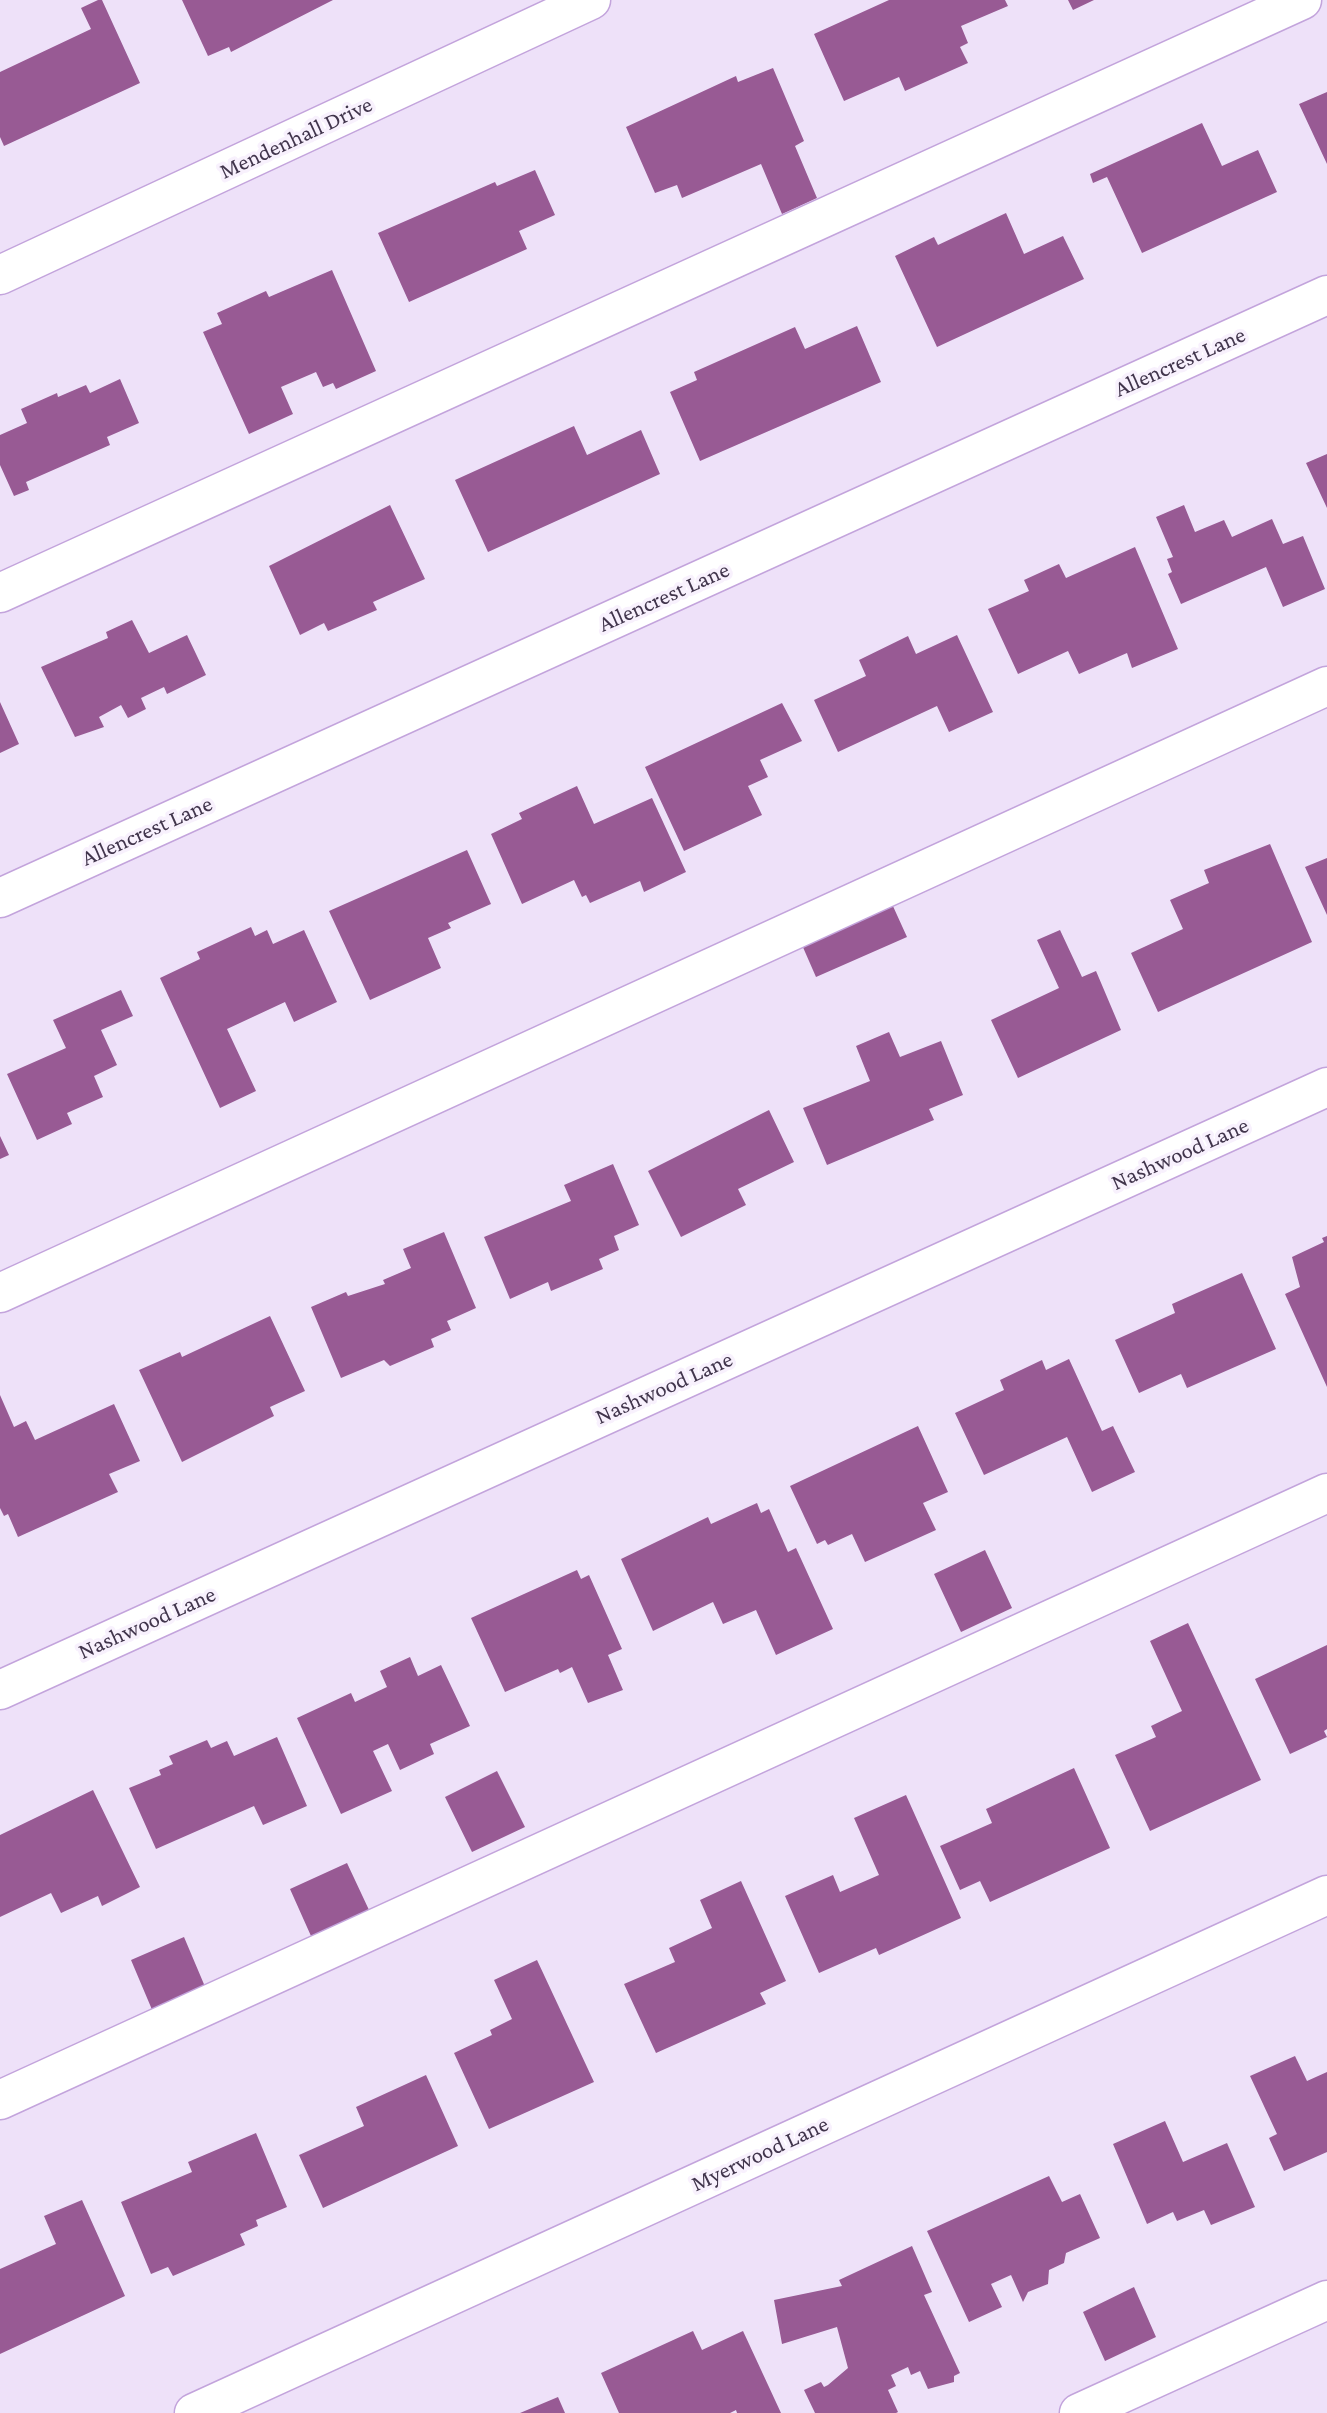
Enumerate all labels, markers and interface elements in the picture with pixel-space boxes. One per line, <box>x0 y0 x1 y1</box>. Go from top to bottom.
street label: Mendenhall Drive <box>215 91 377 185</box>
street label: Allencrest Lane <box>1110 321 1250 403</box>
street label: Allencrest Lane <box>594 556 734 638</box>
street label: Allencrest Lane <box>77 790 217 872</box>
street label: Nashwood Lane <box>1107 1111 1253 1197</box>
street label: Nashwood Lane <box>591 1345 737 1431</box>
street label: Nashwood Lane <box>74 1580 220 1666</box>
street label: Myerwood Lane <box>687 2110 833 2198</box>

